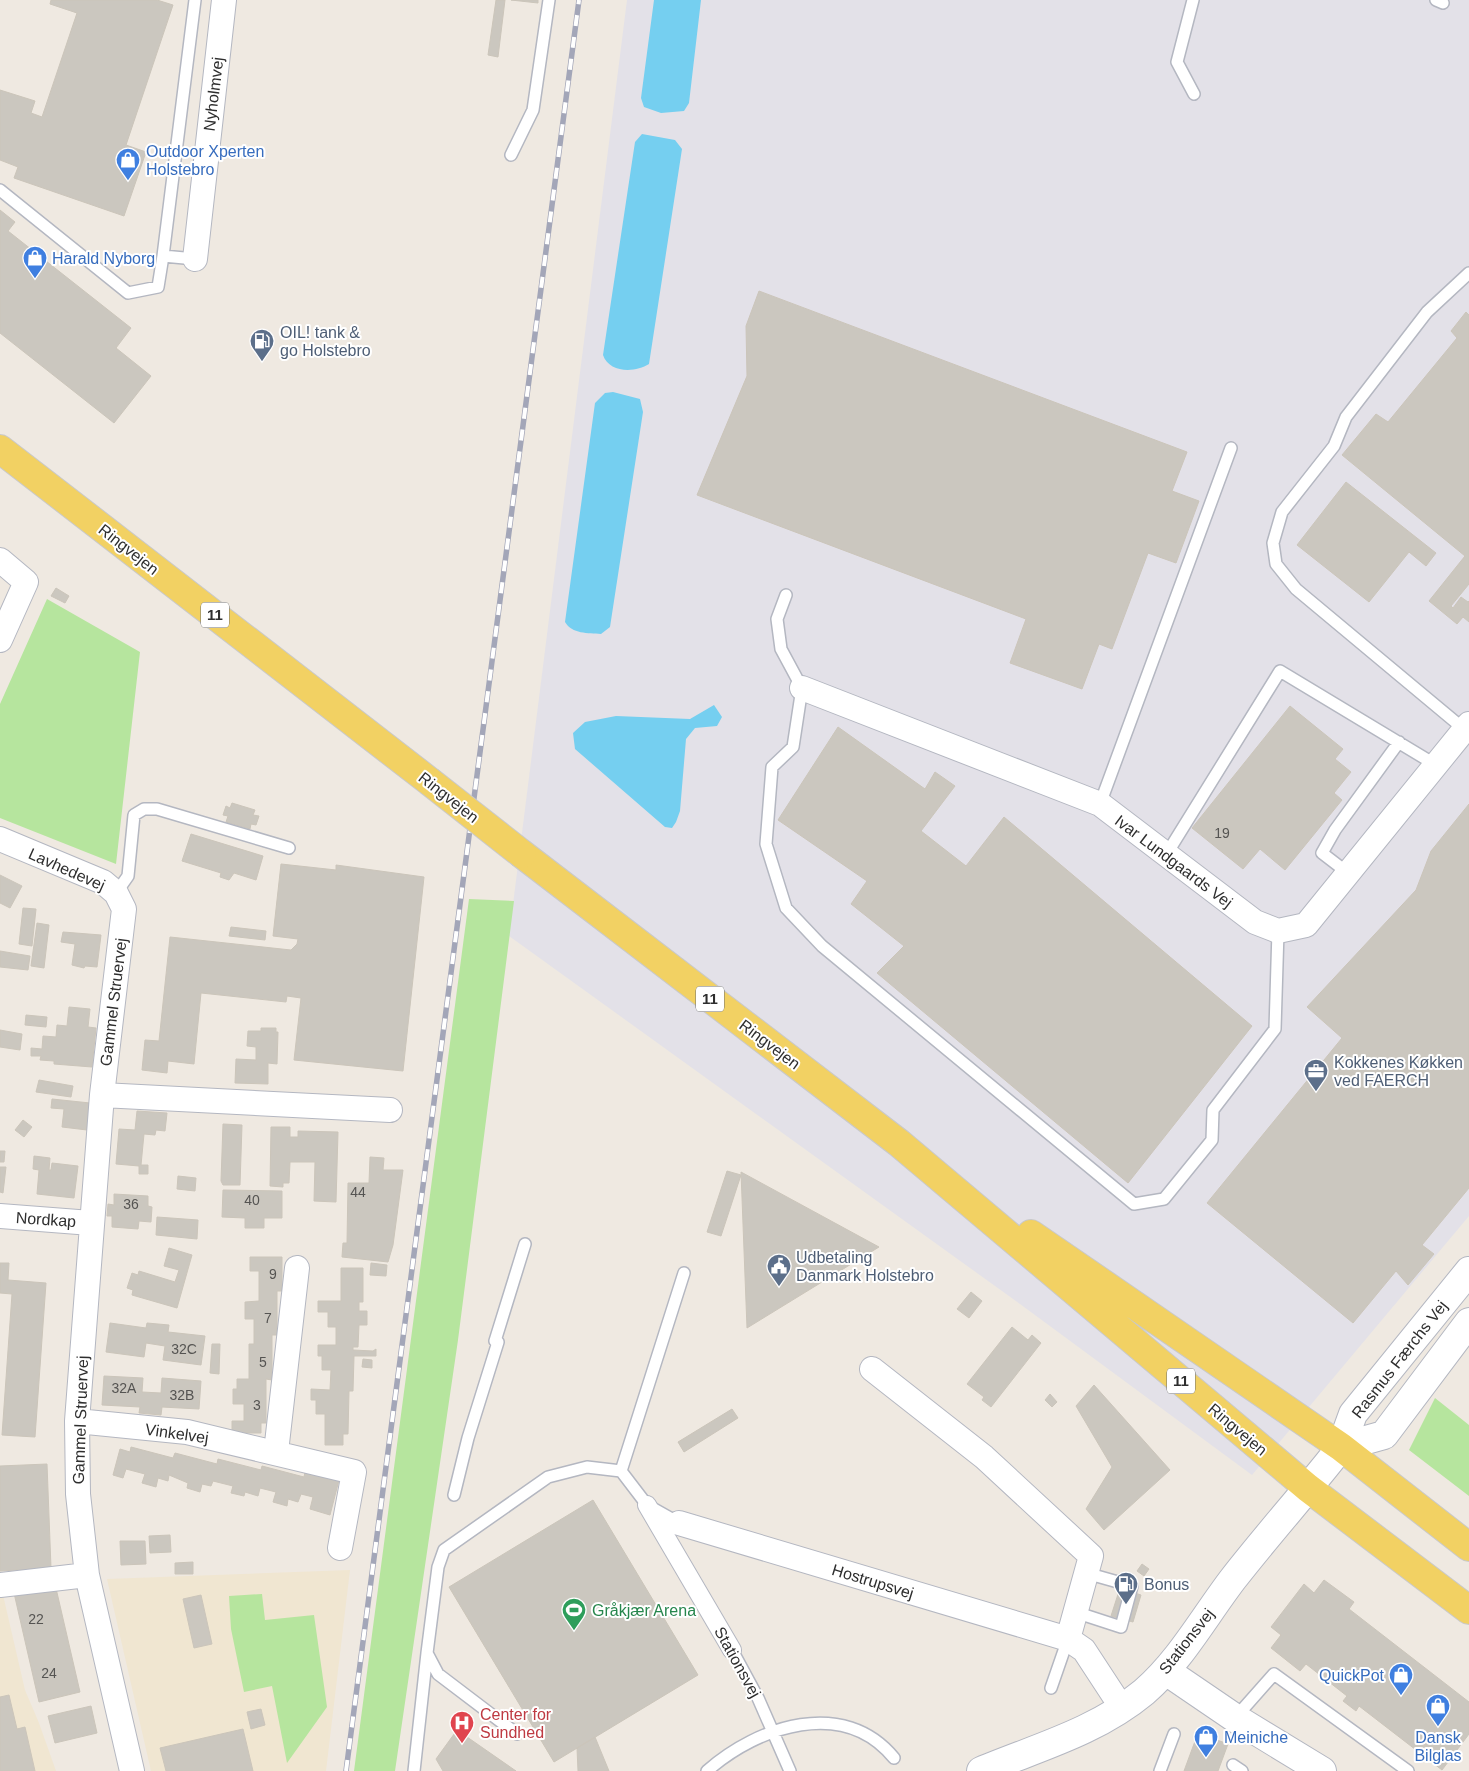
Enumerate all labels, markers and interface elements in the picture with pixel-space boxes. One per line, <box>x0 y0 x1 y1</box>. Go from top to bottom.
street label: Nyholmvej <box>201 56 226 132</box>
place label: Outdoor Xperten Holstebro <box>146 143 264 178</box>
shop icon: Outdoor Xperten Holstebro <box>115 147 141 181</box>
shop icon: Harald Nyborg <box>22 245 48 279</box>
place label: Harald Nyborg <box>52 250 155 267</box>
place label: OIL! tank & go Holstebro <box>280 324 371 359</box>
fuel station icon: OIL! tank & go Holstebro <box>249 328 275 362</box>
street label: Ringvejen <box>95 521 162 578</box>
road number: 11 <box>201 602 229 628</box>
street label: Ringvejen <box>415 769 482 826</box>
street label: Ivar Lundgaards Vej <box>1112 812 1236 911</box>
house number: 19 <box>1214 825 1230 841</box>
street label: Lavhedevej <box>26 845 108 894</box>
street label: Gammel Struervej <box>97 937 130 1067</box>
road number: 11 <box>696 986 724 1012</box>
street label: Ringvejen <box>736 1016 803 1073</box>
place label: Kokkenes Køkken ved FAERCH <box>1334 1054 1463 1089</box>
office icon: Kokkenes Køkken ved FAERCH <box>1303 1058 1329 1092</box>
house number: 44 <box>350 1184 366 1200</box>
house number: 40 <box>244 1192 260 1208</box>
house number: 36 <box>123 1196 139 1212</box>
street label: Nordkap <box>15 1209 77 1230</box>
place label: Udbetaling Danmark Holstebro <box>796 1249 934 1284</box>
public building icon: Udbetaling Danmark Holstebro <box>766 1253 792 1287</box>
house number: 9 <box>269 1266 277 1282</box>
street label: Rasmus Færchs Vej <box>1348 1297 1450 1421</box>
house number: 7 <box>264 1310 272 1326</box>
house number: 32C <box>171 1341 197 1357</box>
house number: 5 <box>259 1354 267 1370</box>
street label: Gammel Struervej <box>70 1355 91 1485</box>
road number: 11 <box>1167 1368 1195 1394</box>
house number: 32A <box>112 1380 137 1396</box>
house number: 32B <box>170 1387 194 1403</box>
house number: 3 <box>253 1397 261 1413</box>
street label: Ringvejen <box>1205 1400 1270 1459</box>
street label: Vinkelvej <box>144 1421 210 1446</box>
street label: Hostrupsvej <box>830 1561 916 1602</box>
fuel station icon: Bonus <box>1113 1571 1139 1605</box>
place label: Bonus <box>1144 1576 1189 1593</box>
sports icon: Gråkjær Arena <box>561 1597 587 1631</box>
place label: Gråkjær Arena <box>592 1602 696 1619</box>
street label: Stationsvej <box>1156 1605 1217 1677</box>
house number: 22 <box>28 1611 44 1627</box>
street label: Stationsvej <box>711 1624 764 1701</box>
shop icon: QuickPot <box>1388 1662 1414 1696</box>
house number: 24 <box>41 1665 57 1681</box>
place label: QuickPot <box>1319 1667 1385 1684</box>
shop icon: Dansk Bilglas <box>1425 1693 1451 1727</box>
place label: Center for Sundhed <box>480 1706 552 1741</box>
hospital icon: Center for Sundhed <box>449 1710 475 1744</box>
shop icon: Meiniche <box>1193 1724 1219 1758</box>
place label: Meiniche <box>1224 1729 1288 1746</box>
place label: Dansk Bilglas <box>1414 1729 1462 1764</box>

